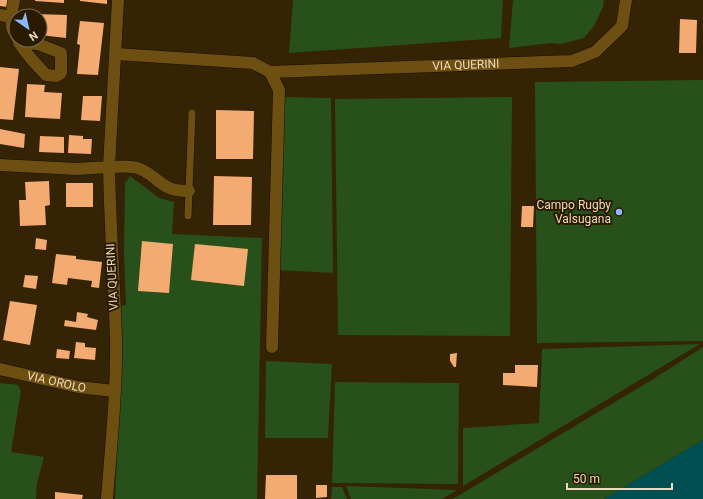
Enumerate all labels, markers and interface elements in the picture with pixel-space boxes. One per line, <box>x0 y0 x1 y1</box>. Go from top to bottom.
north arrow <box>8 8 48 48</box>
text: N <box>26 28 40 44</box>
street label: VIA QUERINI <box>432 57 500 73</box>
place label: Campo Rugby Valsugana <box>536 198 611 226</box>
marker: Campo Rugby Valsugana <box>614 207 624 217</box>
street label: VIA QUERINI <box>103 243 121 311</box>
street label: VIA OROLO <box>26 368 87 395</box>
scale bar <box>567 465 672 491</box>
text: 50 m <box>573 472 600 486</box>

